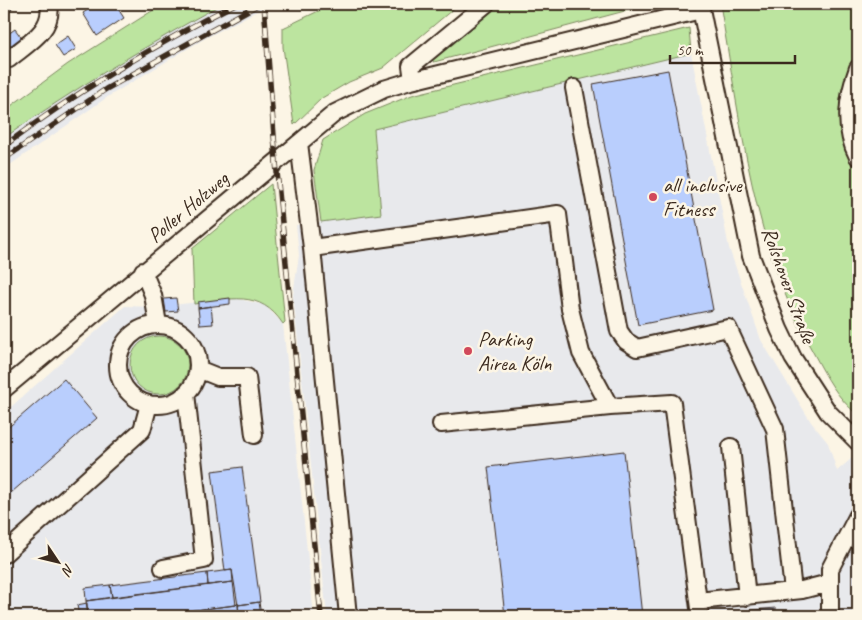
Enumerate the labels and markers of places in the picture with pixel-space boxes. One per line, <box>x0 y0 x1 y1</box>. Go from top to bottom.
place label: all inclusive Fitness <box>663 172 743 222</box>
marker: all inclusive Fitness <box>647 191 659 203</box>
place label: Parking Airea Köln <box>478 326 552 376</box>
marker: Parking Airea Köln <box>462 345 474 357</box>

